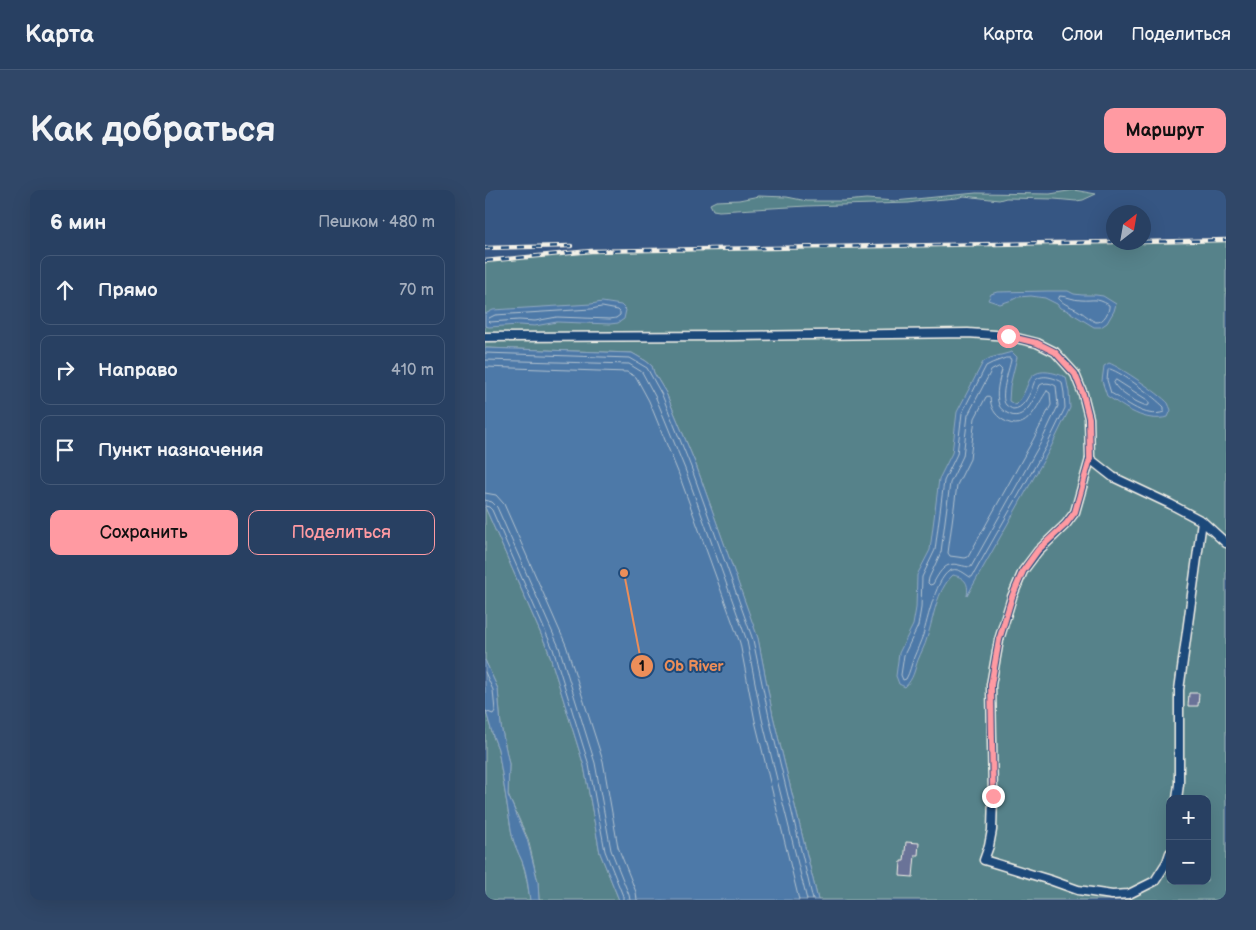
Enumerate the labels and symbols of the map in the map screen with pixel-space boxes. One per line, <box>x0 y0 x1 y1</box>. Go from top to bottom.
north arrow <box>1106 205 1151 250</box>
route start <box>997 325 1020 348</box>
callout: Ob River <box>629 651 733 681</box>
text: 1 <box>639 657 645 676</box>
text: Ob River <box>664 657 725 676</box>
route end <box>982 785 1005 808</box>

